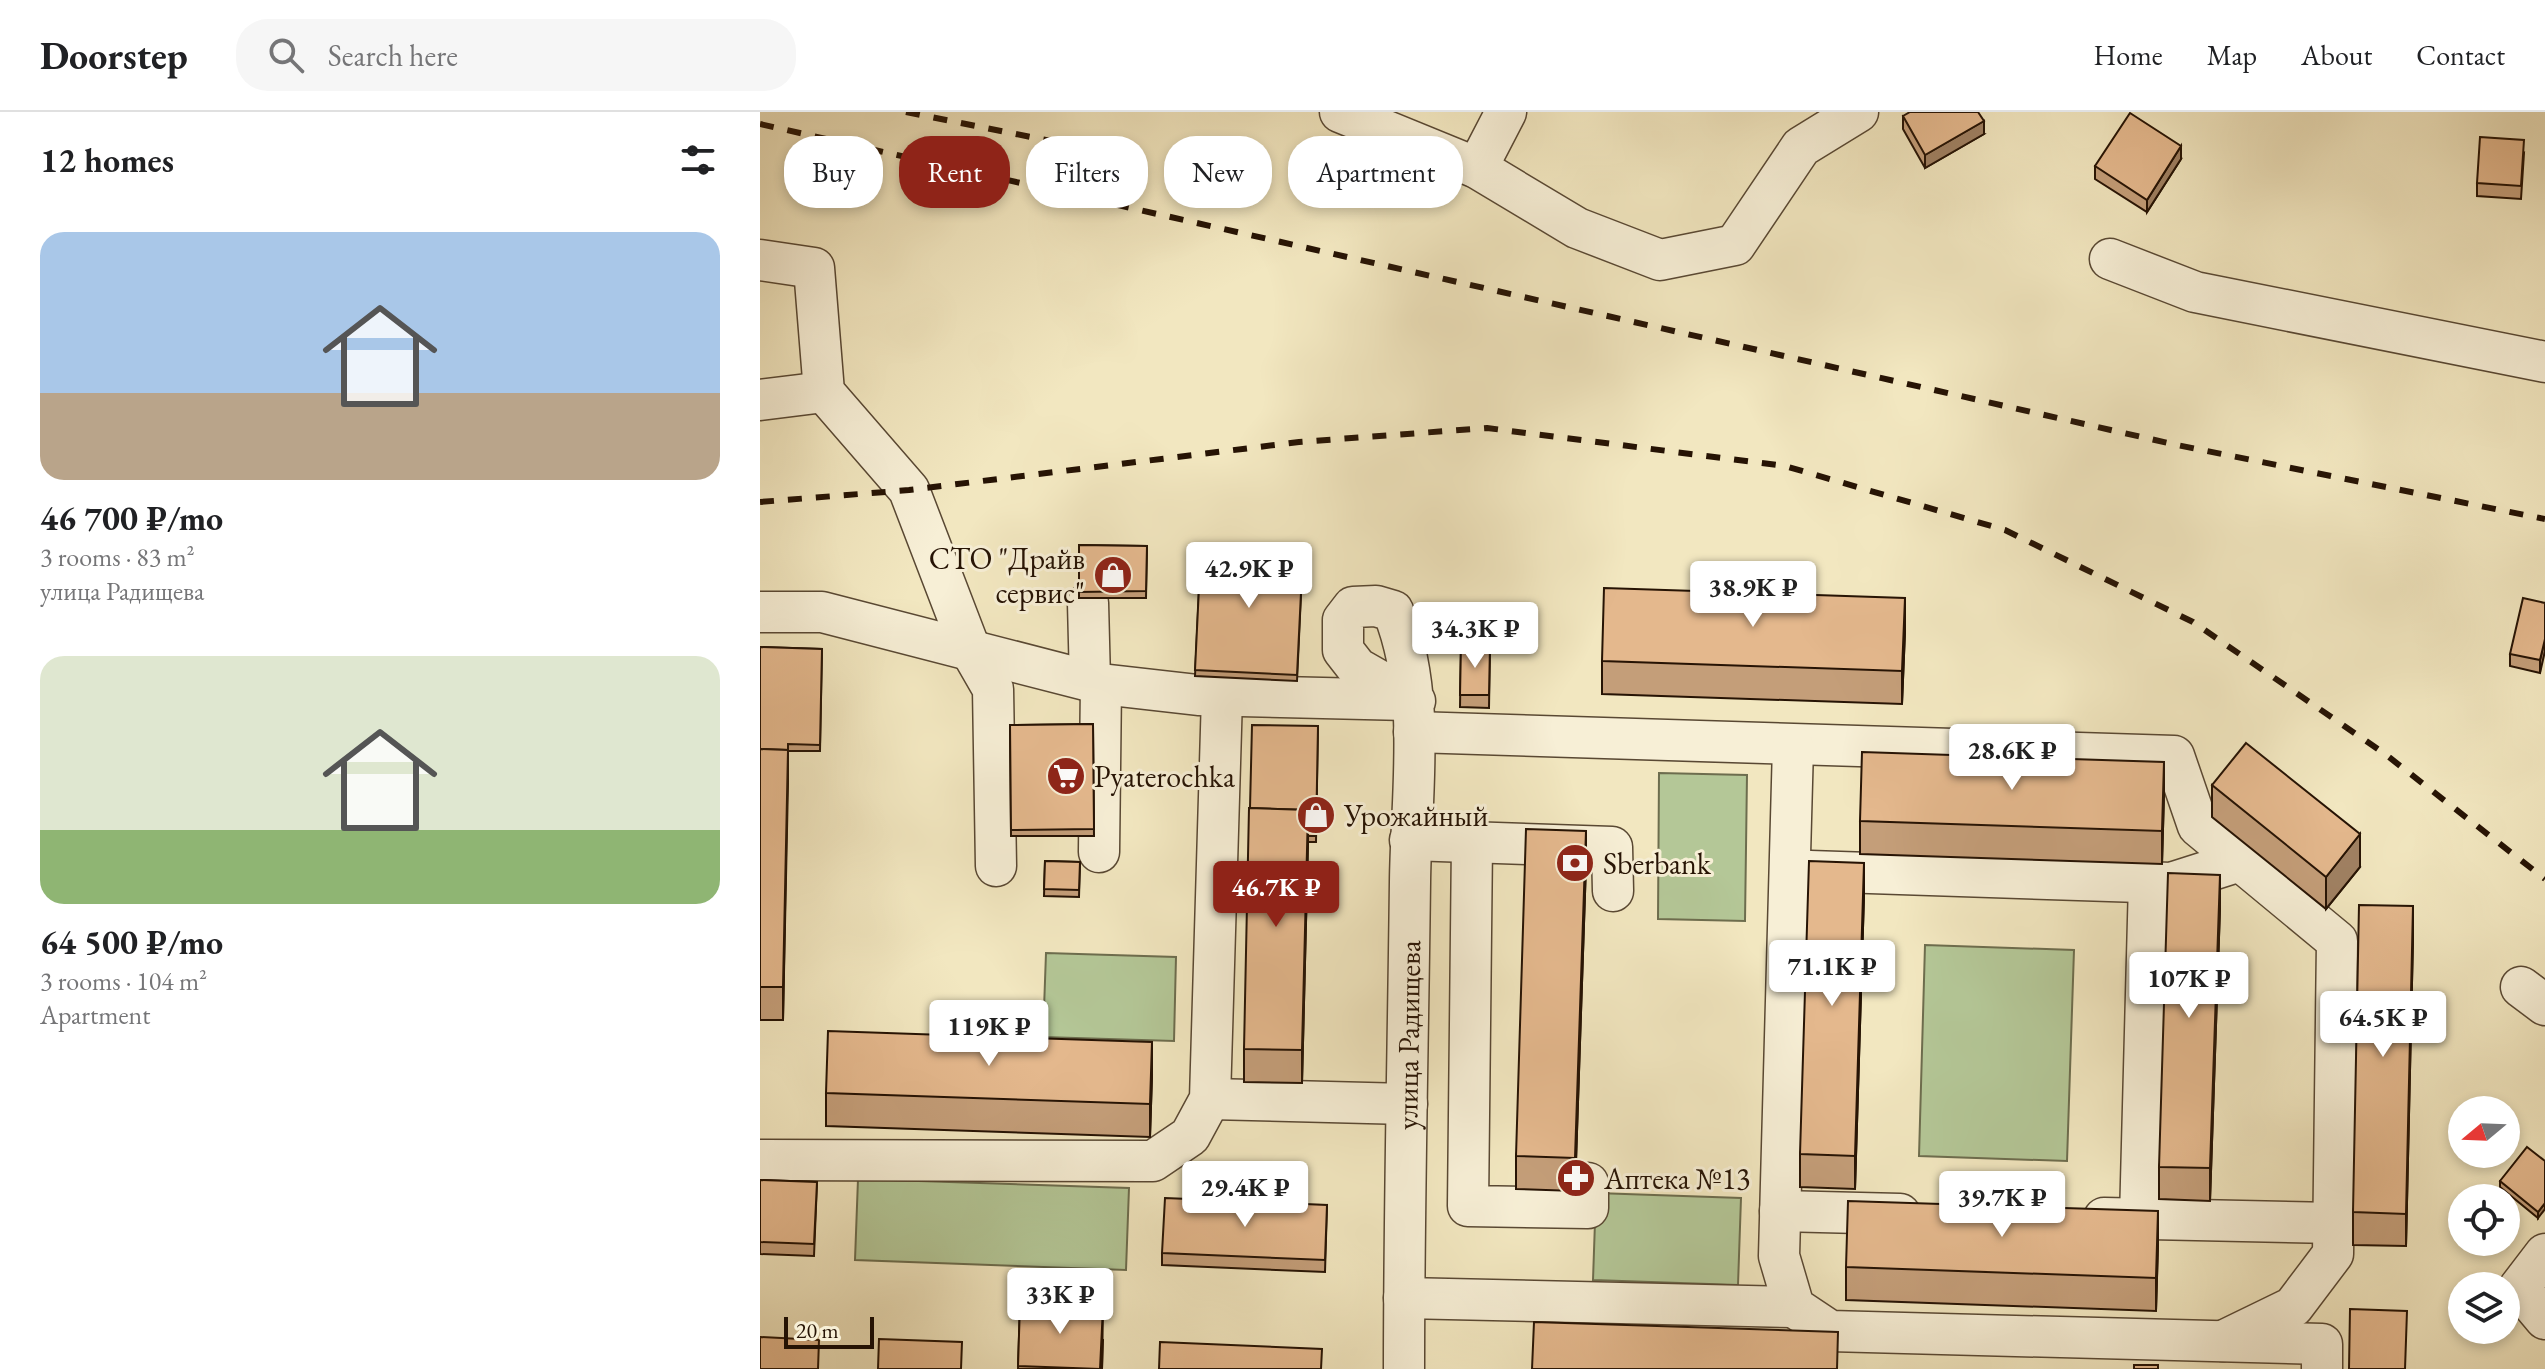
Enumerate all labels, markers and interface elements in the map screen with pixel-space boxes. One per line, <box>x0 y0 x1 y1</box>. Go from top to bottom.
search box <box>236 19 796 91</box>
text: Doorstep <box>40 31 188 80</box>
icon: search <box>264 33 308 77</box>
text: Search here <box>328 36 458 75</box>
text: Home <box>2093 37 2163 73</box>
text: Map <box>2207 37 2257 73</box>
text: About <box>2301 37 2372 73</box>
text: Contact <box>2416 37 2505 73</box>
chip: Buy <box>784 136 883 208</box>
chip: Rent <box>899 136 1010 208</box>
chip: Filters <box>1026 136 1148 208</box>
chip: New <box>1164 136 1272 208</box>
chip: Apartment <box>1288 136 1463 208</box>
text: 12 homes <box>40 138 174 182</box>
icon: filters <box>676 138 720 182</box>
icon: home <box>308 284 452 428</box>
text: 46 700 ₽/mo <box>40 496 223 540</box>
place label: СТО "Драйв сервис" <box>929 539 1085 612</box>
text: 3 rooms · 83 m² <box>40 540 195 574</box>
pin: 42.9K ₽ <box>1175 542 1323 610</box>
text: 42.9K ₽ <box>1204 551 1294 585</box>
shop icon: СТО "Драйв сервис" <box>1092 554 1134 596</box>
pin: 38.9K ₽ <box>1679 561 1827 629</box>
text: 38.9K ₽ <box>1708 570 1798 604</box>
text: улица Радищева <box>40 574 204 608</box>
pin: 34.3K ₽ <box>1401 602 1549 670</box>
text: 34.3K ₽ <box>1430 611 1520 645</box>
icon: home <box>308 708 452 852</box>
pin: 28.6K ₽ <box>1938 724 2086 792</box>
text: 28.6K ₽ <box>1967 733 2057 767</box>
supermarket icon: Pyaterochka <box>1045 755 1087 797</box>
place label: Pyaterochka <box>1094 757 1235 796</box>
shop icon: Урожайный <box>1295 794 1337 836</box>
place label: Урожайный <box>1343 796 1488 835</box>
bank icon: Sberbank <box>1554 842 1596 884</box>
place label: Sberbank <box>1603 844 1712 883</box>
pin: 46.7K ₽ <box>1202 861 1350 929</box>
text: 46.7K ₽ <box>1231 870 1321 904</box>
text: 64 500 ₽/mo <box>40 920 223 964</box>
street label: улица Радищева <box>1387 940 1429 1130</box>
pin: 71.1K ₽ <box>1758 940 1906 1008</box>
text: 71.1K ₽ <box>1787 949 1877 983</box>
pin: 107K ₽ <box>2124 952 2254 1020</box>
text: 107K ₽ <box>2147 961 2231 995</box>
text: 3 rooms · 104 m² <box>40 964 207 998</box>
pin: 64.5K ₽ <box>2309 991 2457 1059</box>
text: Apartment <box>40 998 150 1032</box>
pin: 119K ₽ <box>924 1000 1054 1068</box>
text: 64.5K ₽ <box>2338 1000 2428 1034</box>
text: 119K ₽ <box>947 1009 1031 1043</box>
north arrow <box>2448 1096 2520 1168</box>
map controls <box>2448 1096 2520 1344</box>
pharmacy icon: Аптека №13 <box>1555 1157 1597 1199</box>
place label: Аптека №13 <box>1603 1159 1751 1198</box>
pin: 29.4K ₽ <box>1171 1161 1319 1229</box>
text: 29.4K ₽ <box>1200 1170 1290 1204</box>
pin: 39.7K ₽ <box>1928 1171 2076 1239</box>
text: 39.7K ₽ <box>1957 1180 2047 1214</box>
button: locate <box>2448 1184 2520 1256</box>
pin: 33K ₽ <box>1004 1268 1116 1336</box>
button: layers <box>2448 1272 2520 1344</box>
text: 33K ₽ <box>1025 1277 1095 1311</box>
scale bar <box>784 1313 874 1349</box>
text: 20 m <box>796 1316 839 1345</box>

